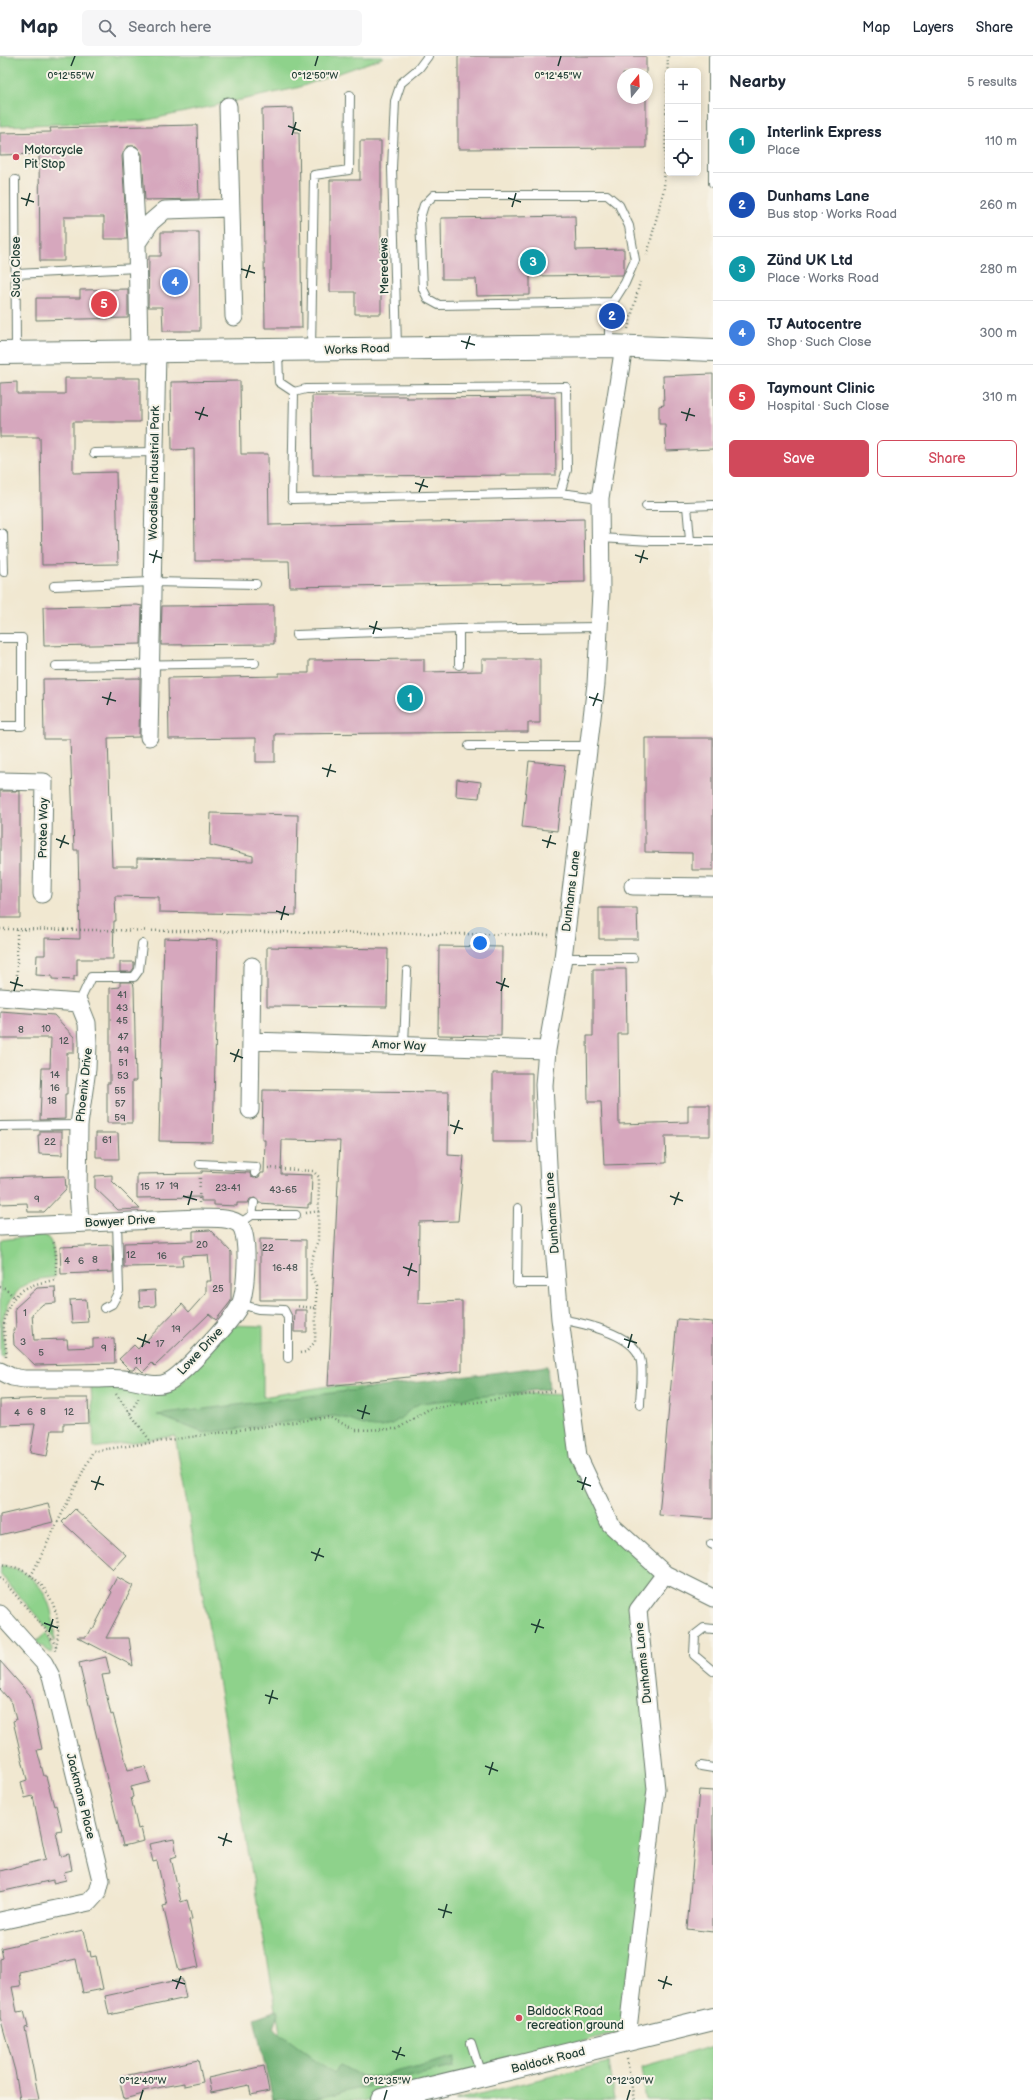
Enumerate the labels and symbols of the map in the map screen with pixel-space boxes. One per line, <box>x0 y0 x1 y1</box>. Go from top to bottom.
north arrow <box>617 68 653 104</box>
text: 0°12'55"W <box>48 70 94 82</box>
text: 0°12'50"W <box>292 70 338 82</box>
text: 0°12'45"W <box>534 70 582 82</box>
place label: Motorcycle Pit Stop <box>24 143 83 172</box>
marker: Motorcycle Pit Stop <box>11 152 21 162</box>
street label: Such Close <box>9 236 24 298</box>
street label: Meredews <box>377 237 392 294</box>
pin: 3 <box>520 247 546 277</box>
pin: 4 <box>162 267 188 297</box>
pin: 5 <box>91 289 117 319</box>
pin: 2 <box>599 301 625 331</box>
street label: Works Road <box>324 341 390 358</box>
street label: Woodside Industrial Park <box>146 406 163 540</box>
pin: 1 <box>397 683 423 713</box>
street label: Protea Way <box>35 797 52 859</box>
street label: Dunhams Lane <box>559 849 584 933</box>
your location <box>470 933 490 953</box>
house number: 41 <box>117 989 127 1001</box>
house number: 43 <box>116 1002 128 1014</box>
house number: 45 <box>116 1015 128 1027</box>
house number: 10 <box>41 1023 51 1035</box>
house number: 8 <box>18 1024 24 1036</box>
house number: 47 <box>117 1031 129 1043</box>
house number: 12 <box>59 1035 69 1047</box>
street label: Amor Way <box>372 1037 427 1054</box>
house number: 49 <box>117 1044 129 1056</box>
street label: Phoenix Drive <box>73 1047 96 1123</box>
house number: 51 <box>118 1057 128 1069</box>
house number: 14 <box>50 1069 60 1081</box>
house number: 53 <box>117 1070 129 1082</box>
house number: 16 <box>50 1082 60 1094</box>
house number: 55 <box>114 1085 126 1097</box>
house number: 18 <box>47 1095 57 1107</box>
house number: 57 <box>115 1098 125 1110</box>
house number: 59 <box>114 1112 126 1124</box>
house number: 61 <box>102 1134 112 1146</box>
house number: 22 <box>44 1136 56 1148</box>
street label: Dunhams Lane <box>542 1172 563 1254</box>
house number: 17 <box>156 1180 164 1192</box>
house number: 19 <box>169 1180 179 1192</box>
house number: 15 <box>140 1181 150 1193</box>
house number: 23-41 <box>215 1182 241 1194</box>
house number: 43-65 <box>269 1184 297 1196</box>
house number: 9 <box>34 1193 40 1205</box>
street label: Bowyer Drive <box>84 1212 156 1231</box>
house number: 20 <box>196 1239 208 1251</box>
house number: 22 <box>262 1242 274 1254</box>
house number: 12 <box>126 1249 136 1261</box>
house number: 16 <box>157 1250 167 1262</box>
house number: 8 <box>92 1254 98 1266</box>
house number: 4 <box>64 1255 70 1267</box>
house number: 6 <box>78 1255 84 1267</box>
house number: 16-48 <box>272 1262 298 1274</box>
house number: 25 <box>212 1283 224 1295</box>
house number: 1 <box>23 1307 27 1319</box>
house number: 19 <box>171 1323 181 1335</box>
street label: Lowe Drive <box>174 1324 226 1378</box>
house number: 3 <box>20 1336 26 1348</box>
house number: 17 <box>156 1338 164 1350</box>
house number: 9 <box>101 1342 107 1354</box>
house number: 5 <box>38 1347 44 1359</box>
house number: 11 <box>134 1355 142 1367</box>
house number: 6 <box>27 1406 33 1418</box>
house number: 8 <box>40 1406 46 1418</box>
house number: 12 <box>64 1406 74 1418</box>
house number: 4 <box>14 1407 20 1419</box>
street label: Dunhams Lane <box>632 1621 655 1704</box>
street label: Jackmans Place <box>63 1752 98 1841</box>
place label: Baldock Road recreation ground <box>527 2004 624 2033</box>
marker: Baldock Road recreation ground <box>514 2013 524 2023</box>
street label: Baldock Road <box>510 2044 587 2077</box>
text: 0°12'40"W <box>119 2075 167 2087</box>
text: 0°12'35"W <box>363 2075 411 2087</box>
text: 0°12'30"W <box>606 2075 654 2087</box>

